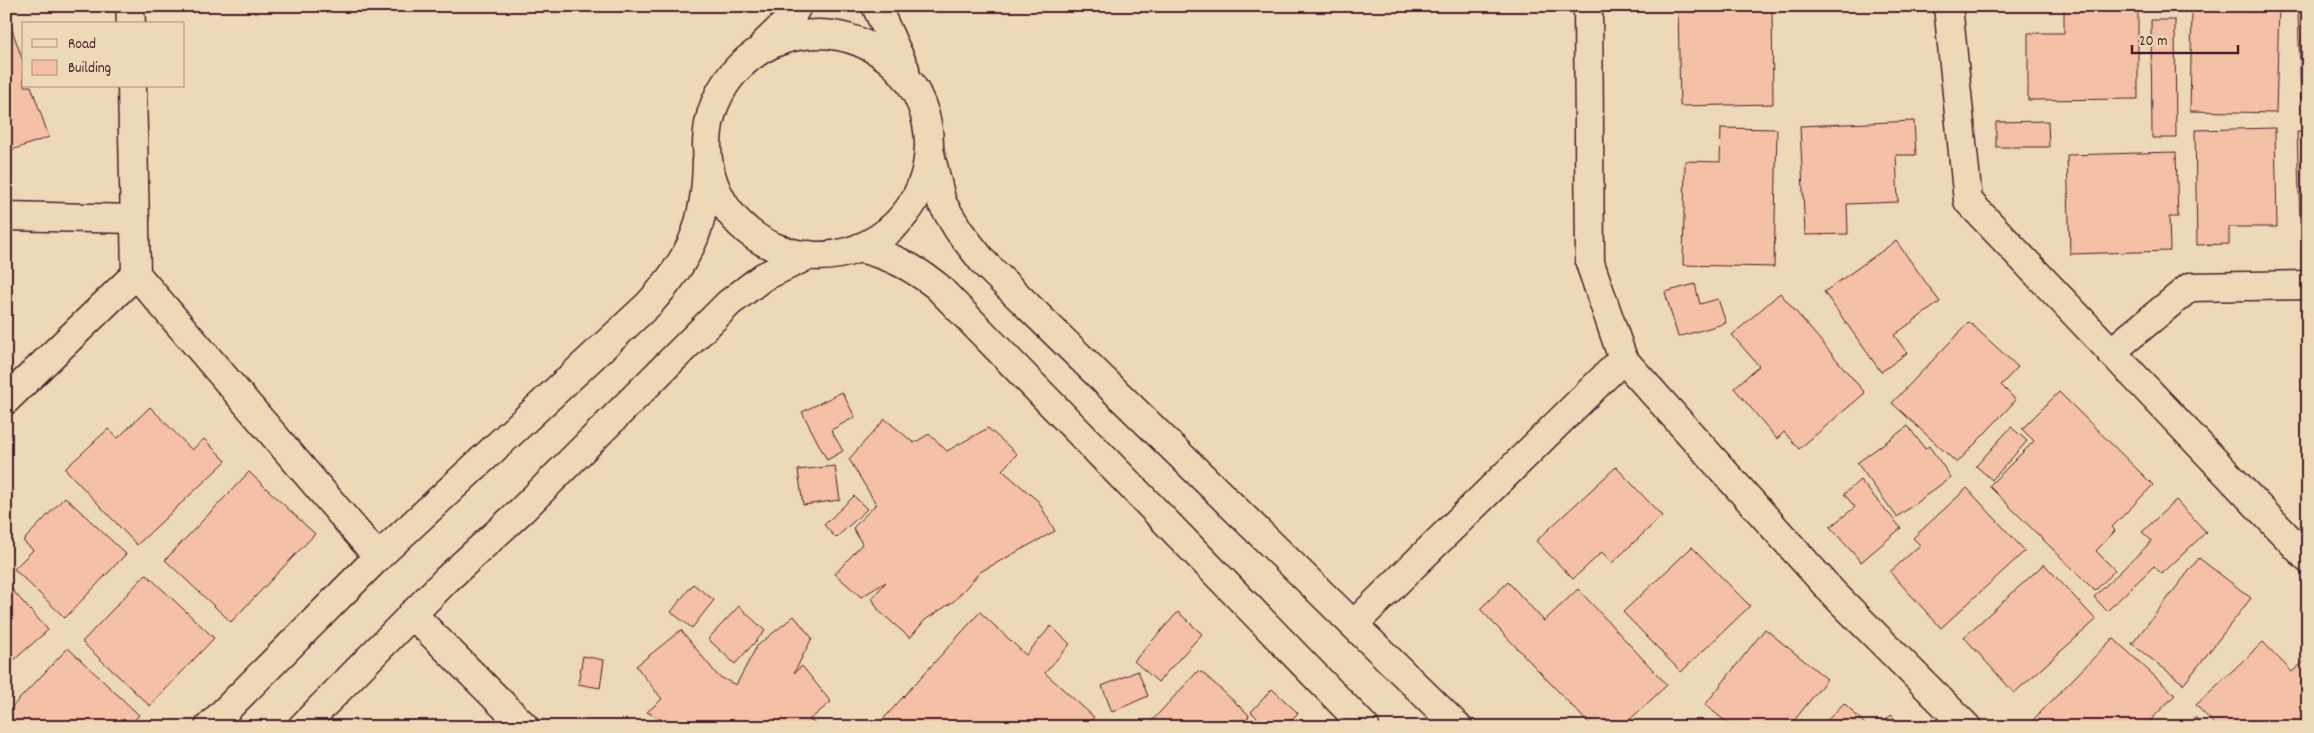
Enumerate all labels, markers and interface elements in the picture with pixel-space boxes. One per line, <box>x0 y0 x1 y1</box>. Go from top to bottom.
legend <box>22 22 185 88</box>
scale bar <box>2132 22 2238 54</box>
text: 20 m <box>2139 31 2167 53</box>
text: Road <box>68 34 96 56</box>
text: Building <box>68 58 111 80</box>

